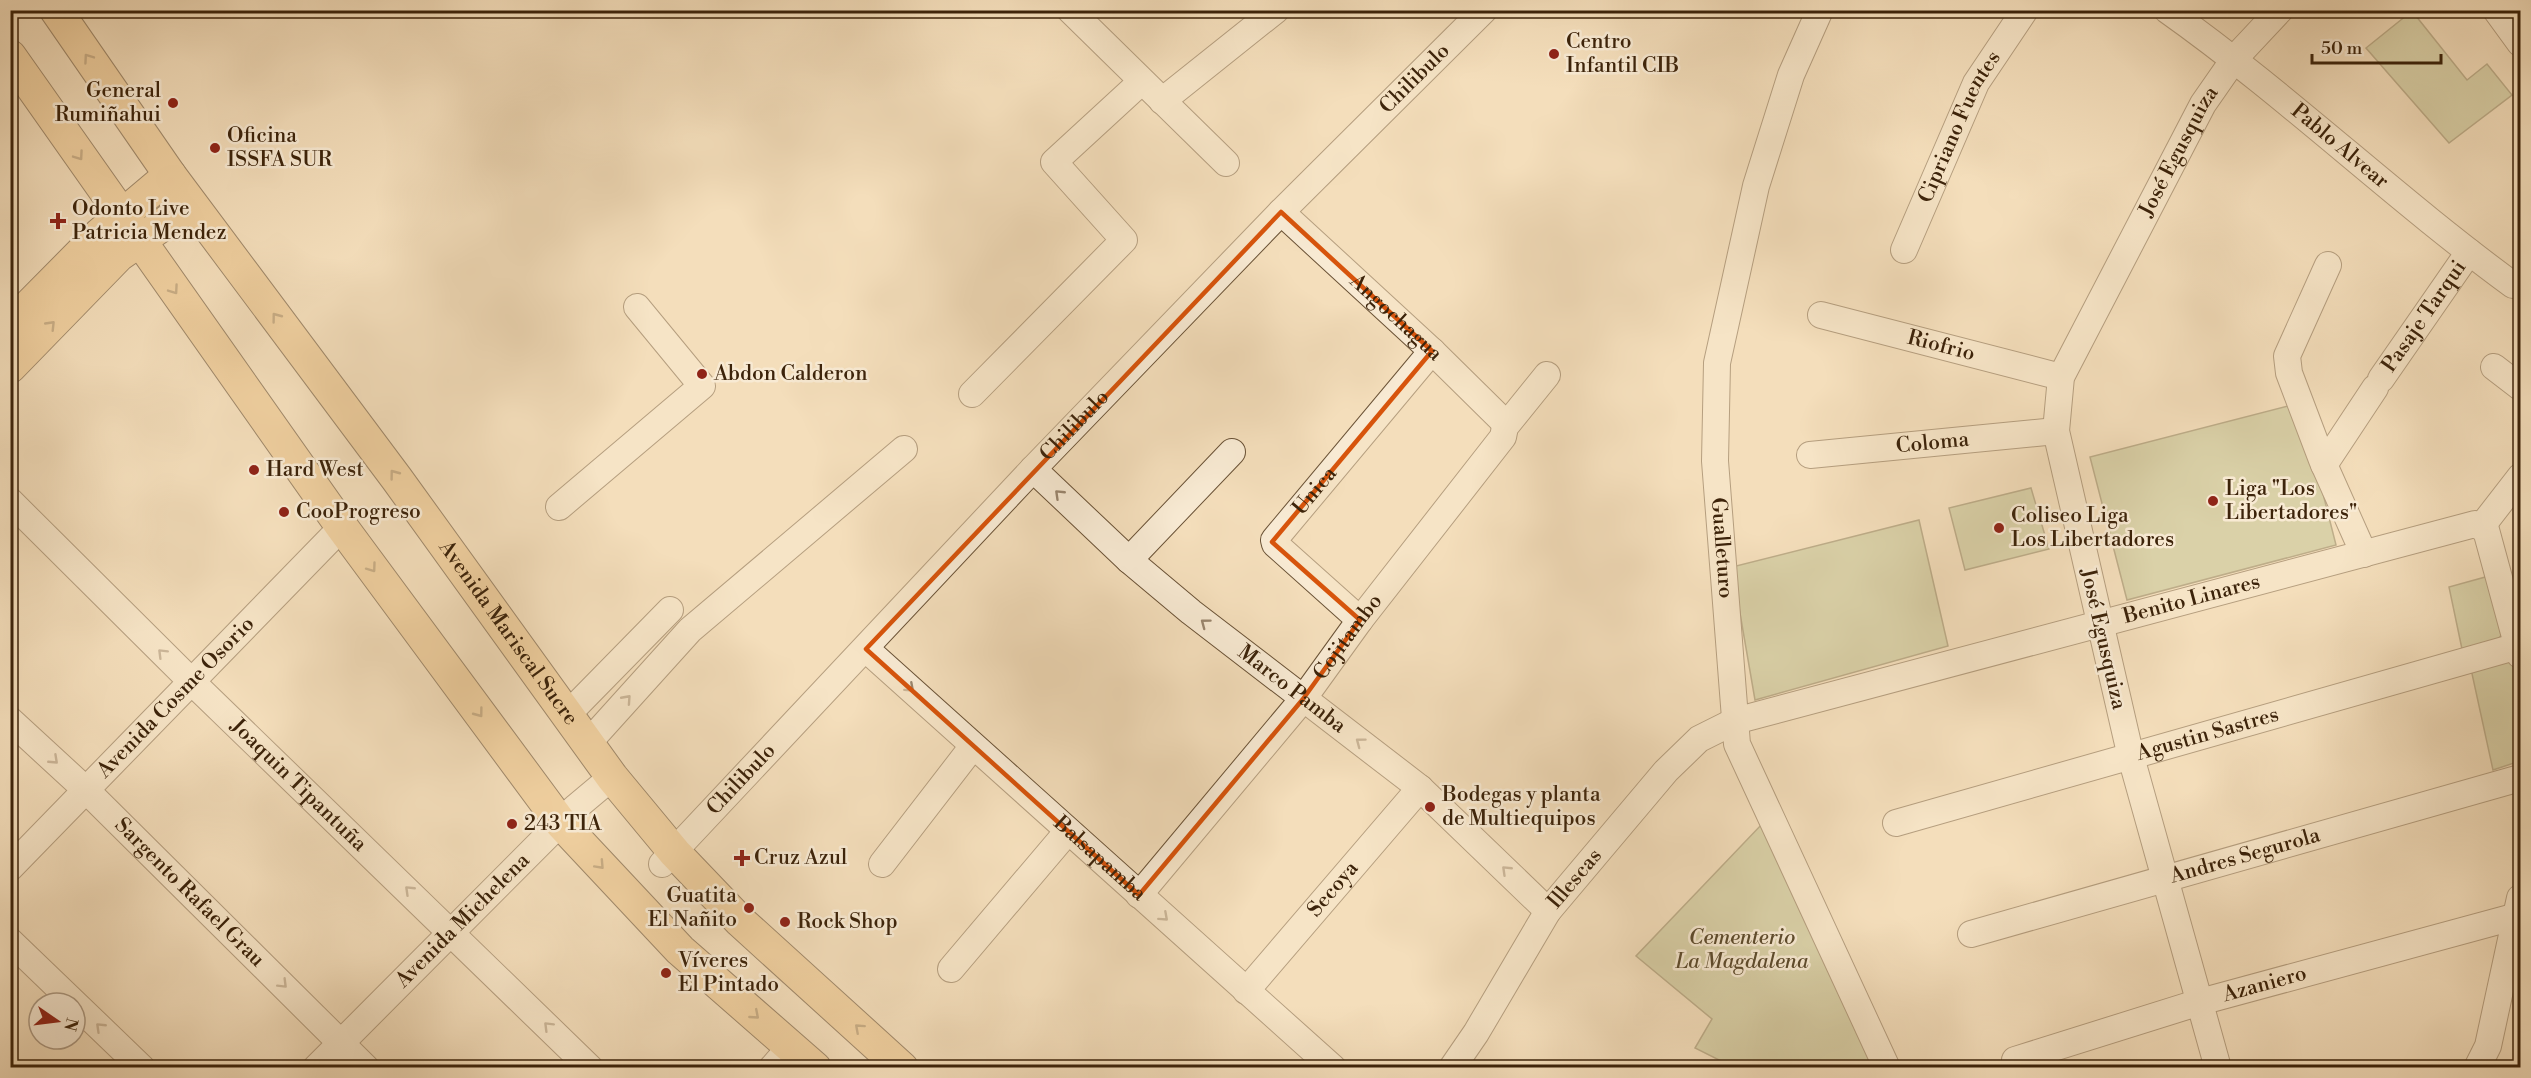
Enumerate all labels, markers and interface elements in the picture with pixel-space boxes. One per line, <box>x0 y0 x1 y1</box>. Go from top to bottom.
scale bar <box>2312 27 2441 65</box>
place label: Centro Infantil CIB <box>1566 29 1679 79</box>
text: 50 m <box>2321 37 2363 60</box>
street label: Chilibulo <box>1374 38 1456 119</box>
street label: Cipriano Fuentes <box>1913 46 2007 207</box>
marker: Centro Infantil CIB <box>1547 47 1561 61</box>
one-way arrow <box>84 53 95 64</box>
place label: General Rumiñahui <box>55 78 161 128</box>
street label: José Egusquiza <box>2133 81 2225 222</box>
marker: General Rumiñahui <box>166 96 180 110</box>
street label: Pablo Alvear <box>2285 98 2394 194</box>
place label: Oficina ISSFA SUR <box>227 123 333 173</box>
marker: Oficina ISSFA SUR <box>208 141 222 155</box>
one-way arrow <box>72 149 83 160</box>
place label: Odonto Live Patricia Mendez <box>72 196 227 246</box>
marker: Odonto Live Patricia Mendez <box>49 212 67 230</box>
street label: Pasaje Tarqui <box>2376 255 2472 378</box>
street label: Angochagua <box>1343 268 1448 367</box>
one-way arrow <box>167 283 178 294</box>
one-way arrow <box>272 313 283 324</box>
one-way arrow <box>44 321 55 332</box>
street label: Riofrio <box>1905 325 1978 367</box>
place label: Abdon Calderon <box>713 361 868 387</box>
marker: Abdon Calderon <box>695 367 709 381</box>
street label: Chilibulo <box>1034 385 1115 467</box>
street label: Coloma <box>1895 427 1971 460</box>
place label: Hard West <box>266 457 364 483</box>
street label: Unica <box>1287 461 1343 521</box>
marker: Hard West <box>247 463 261 477</box>
one-way arrow <box>390 470 401 481</box>
place label: Liga "Los Libertadores" <box>2225 476 2357 526</box>
one-way arrow <box>1055 490 1066 501</box>
marker: Liga "Los Libertadores" <box>2206 494 2220 508</box>
street label: Gualleturo <box>1705 496 1739 599</box>
place label: CooProgreso <box>296 499 421 525</box>
place label: Coliseo Liga Los Libertadores <box>2011 503 2174 553</box>
marker: CooProgreso <box>277 505 291 519</box>
marker: Coliseo Liga Los Libertadores <box>1992 521 2006 535</box>
street label: Avenida Mariscal Sucre <box>432 535 583 730</box>
one-way arrow <box>365 562 376 573</box>
street label: José Egusquiza <box>2074 565 2132 712</box>
street label: Benito Linares <box>2119 569 2263 630</box>
street label: Cojitambo <box>1308 589 1388 685</box>
street label: Avenida Cosme Osorio <box>91 611 260 784</box>
one-way arrow <box>1200 619 1211 630</box>
street label: Marco Pamba <box>1232 639 1351 739</box>
one-way arrow <box>159 649 170 660</box>
one-way arrow <box>903 681 914 692</box>
one-way arrow <box>620 695 631 706</box>
street label: Agustin Sastres <box>2133 702 2282 767</box>
one-way arrow <box>472 707 483 718</box>
street label: Joaquin Tipantuña <box>224 713 372 857</box>
street label: Chilibulo <box>701 738 781 821</box>
one-way arrow <box>1355 738 1366 749</box>
one-way arrow <box>47 753 57 764</box>
place label: Bodegas y planta de Multiequipos <box>1441 782 1601 832</box>
marker: Bodegas y planta de Multiequipos <box>1423 800 1437 814</box>
street label: Balsapamba <box>1047 810 1152 907</box>
place label: 243 TIA <box>524 811 602 837</box>
street label: Sargento Rafael Grau <box>109 813 270 973</box>
marker: 243 TIA <box>505 817 519 831</box>
street label: Andres Segurola <box>2166 822 2324 890</box>
street label: Illescas <box>1542 844 1608 914</box>
place label: Cruz Azul <box>754 845 847 871</box>
street label: Avenida Michelena <box>389 848 536 994</box>
marker: Cruz Azul <box>735 851 749 865</box>
street label: Secoya <box>1302 856 1365 923</box>
one-way arrow <box>593 858 604 869</box>
one-way arrow <box>1503 866 1514 877</box>
place label: Guatita El Nañito <box>648 883 737 933</box>
one-way arrow <box>405 886 415 897</box>
marker: Guatita El Nañito <box>742 901 756 915</box>
place label: Rock Shop <box>797 909 898 935</box>
one-way arrow <box>1157 910 1168 921</box>
marker: Rock Shop <box>778 915 792 929</box>
park label: Cementerio La Magdalena <box>1675 925 1809 975</box>
place label: Víveres El Pintado <box>677 948 779 998</box>
street label: Azaniero <box>2219 961 2310 1008</box>
marker: Víveres El Pintado <box>659 966 673 980</box>
one-way arrow <box>275 977 286 988</box>
north arrow <box>27 991 87 1051</box>
one-way arrow <box>748 1008 759 1019</box>
text: N <box>59 1016 82 1033</box>
one-way arrow <box>97 1023 107 1034</box>
one-way arrow <box>544 1023 555 1034</box>
one-way arrow <box>855 1025 866 1036</box>

